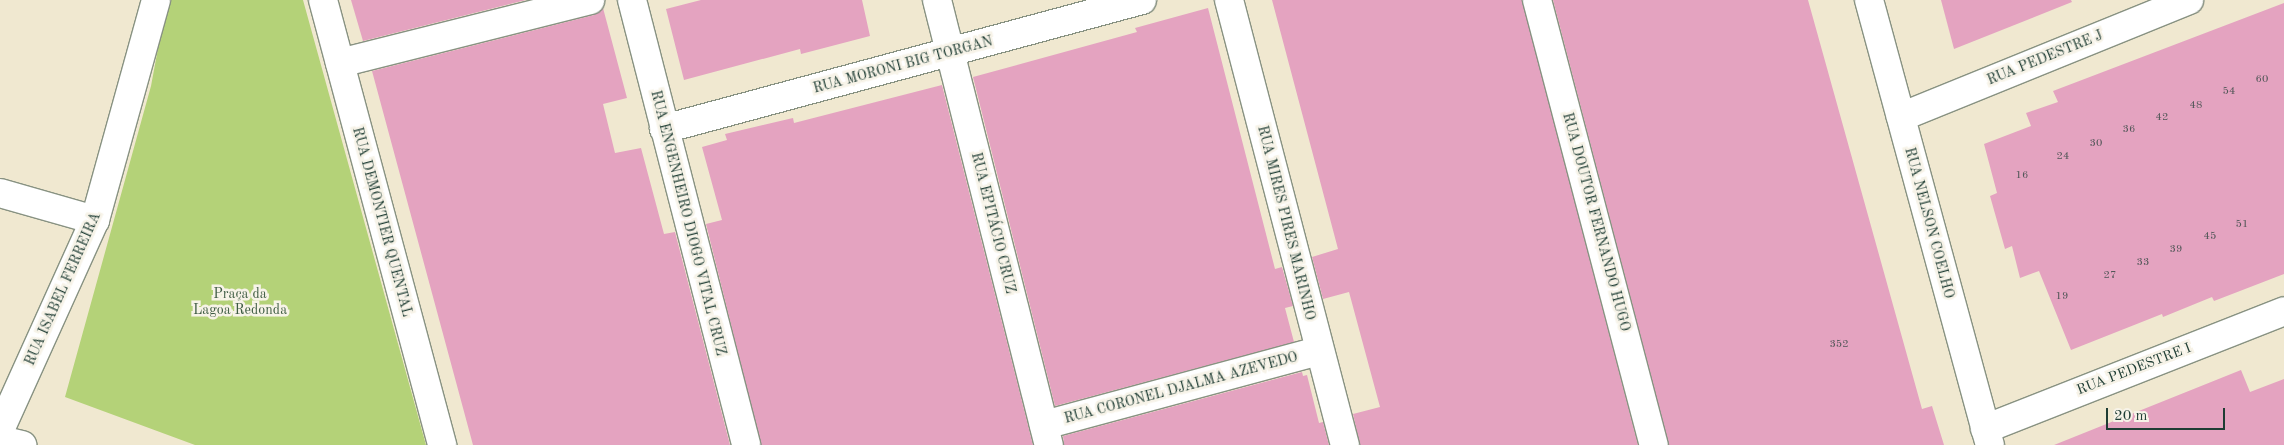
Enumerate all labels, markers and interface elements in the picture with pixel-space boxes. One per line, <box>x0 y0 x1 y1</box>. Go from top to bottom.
street label: RUA PEDESTRE J <box>1985 27 2105 89</box>
street label: RUA MORONI BIG TORGAN <box>811 33 995 97</box>
house number: 60 <box>2256 73 2268 87</box>
house number: 54 <box>2223 85 2235 99</box>
street label: RUA ENGENHEIRO DIOGO VITAL CRUZ <box>647 89 729 357</box>
house number: 48 <box>2190 99 2202 113</box>
street label: RUA DOUTOR FERNANDO HUGO <box>1559 111 1633 333</box>
house number: 42 <box>2156 111 2168 125</box>
house number: 36 <box>2123 123 2135 137</box>
street label: RUA MIRES PIRES MARINHO <box>1254 124 1318 322</box>
street label: RUA DEMONTIER QUENTAL <box>349 125 415 319</box>
house number: 30 <box>2090 137 2102 151</box>
street label: RUA NELSON COELHO <box>1901 146 1957 300</box>
house number: 24 <box>2057 150 2069 164</box>
street label: RUA EPITÁCIO CRUZ <box>967 151 1019 295</box>
house number: 16 <box>2016 169 2028 183</box>
street label: RUA ISABEL FERREIRA <box>22 210 104 368</box>
house number: 51 <box>2236 218 2248 232</box>
house number: 45 <box>2204 230 2216 244</box>
house number: 39 <box>2170 243 2182 257</box>
house number: 33 <box>2137 256 2149 270</box>
house number: 27 <box>2104 269 2116 283</box>
park label: Praça da Lagoa Redonda <box>193 286 287 318</box>
house number: 19 <box>2056 290 2068 304</box>
house number: 352 <box>1829 338 1849 352</box>
street label: RUA PEDESTRE I <box>2074 339 2194 399</box>
street label: RUA CORONEL DJALMA AZEVEDO <box>1062 349 1300 427</box>
scale bar <box>2109 398 2228 430</box>
text: 20 m <box>2114 409 2148 424</box>

